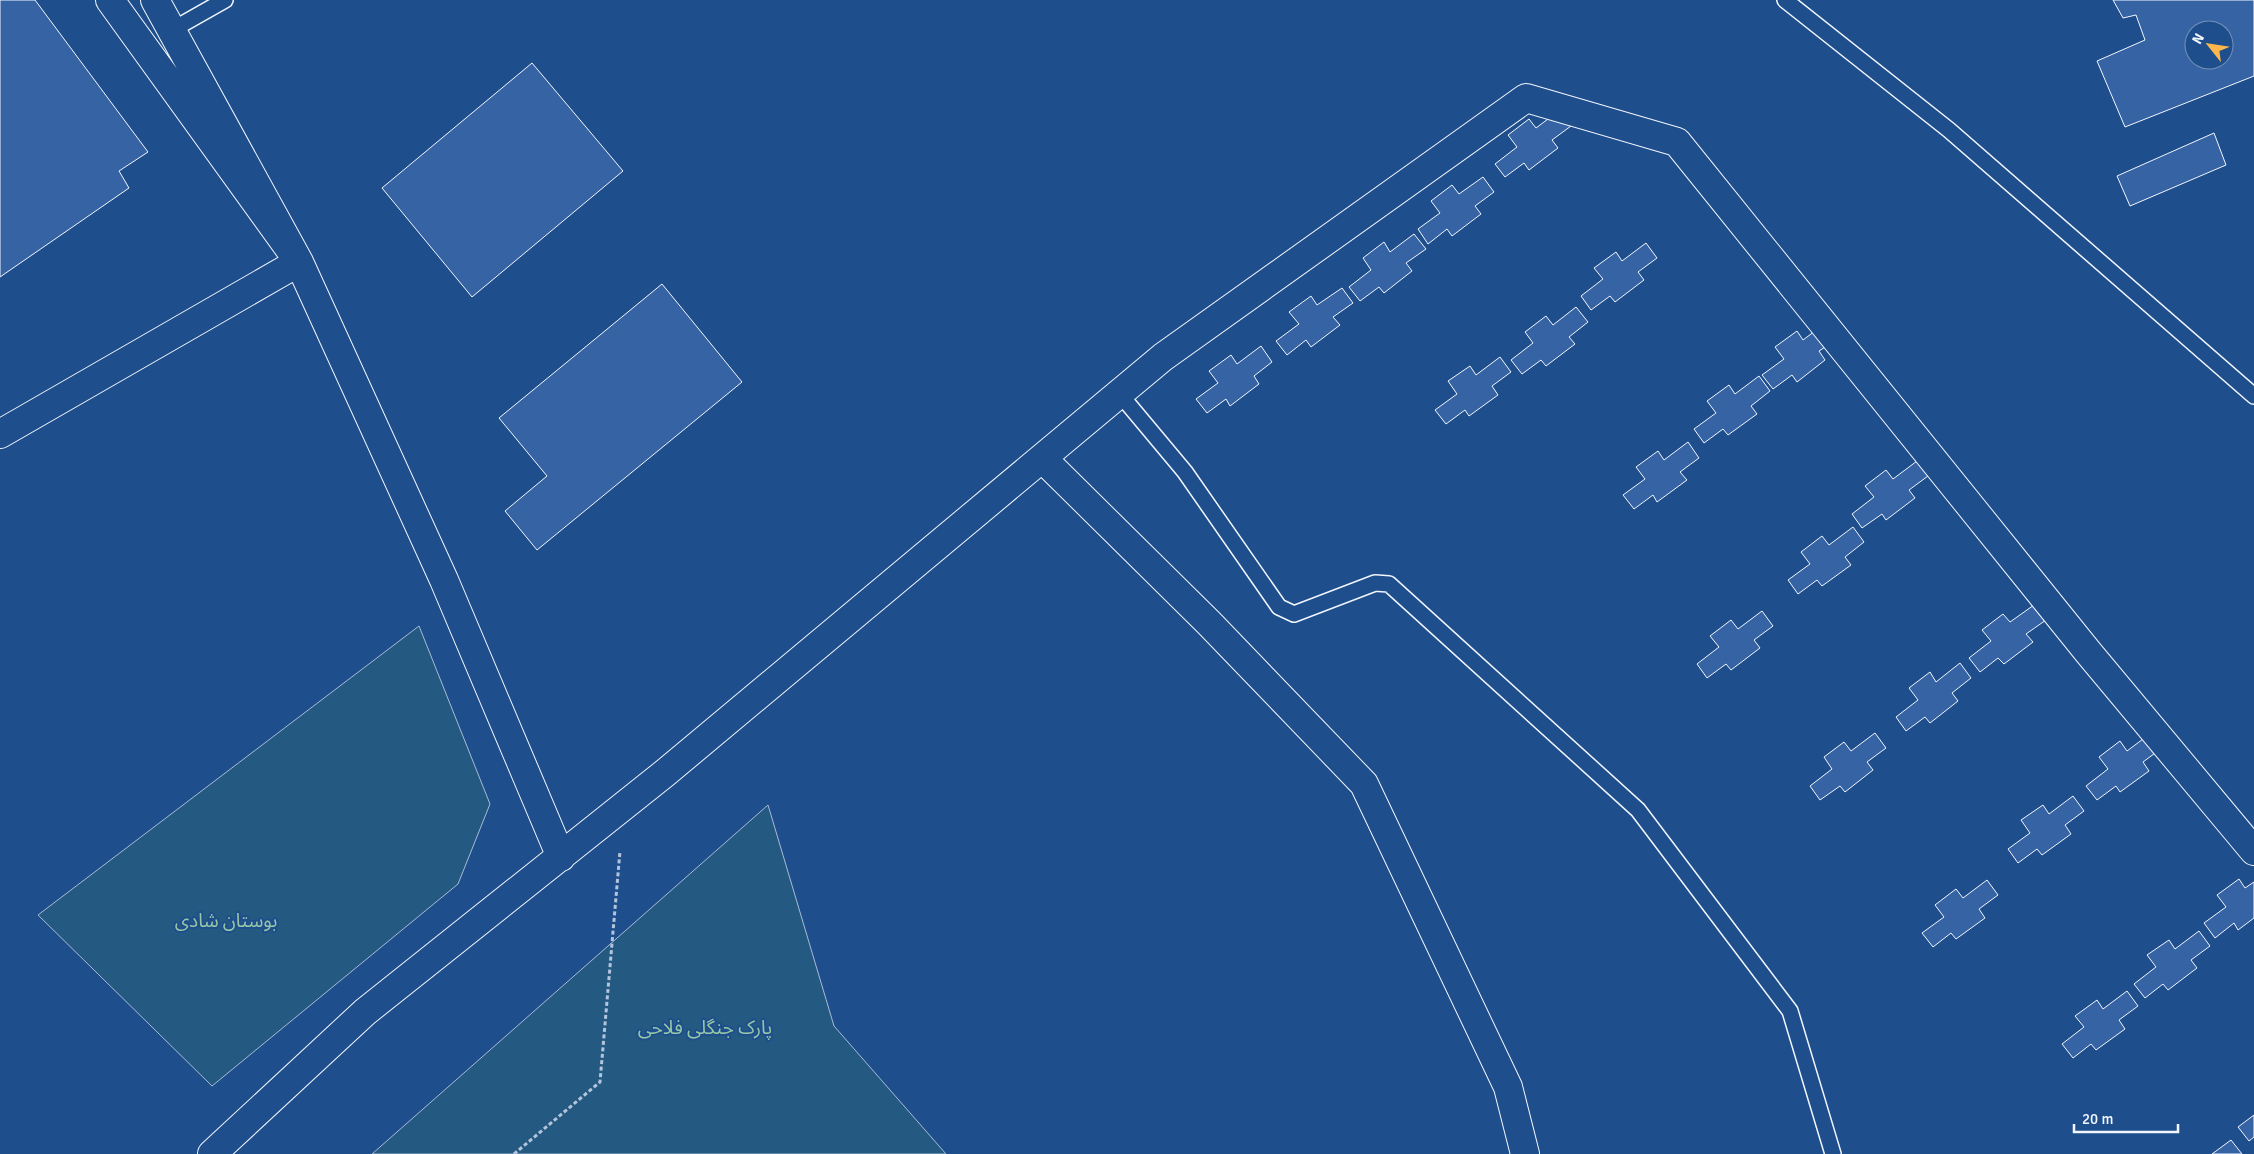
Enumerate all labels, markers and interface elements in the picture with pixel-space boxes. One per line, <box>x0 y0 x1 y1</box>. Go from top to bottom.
north arrow <box>2184 20 2234 70</box>
text: N <box>2188 30 2208 47</box>
park label: بوستان شادی <box>175 909 277 933</box>
park label: پارک جنگلی فلاحی <box>638 1016 772 1040</box>
scale bar <box>2074 1102 2178 1134</box>
text: 20 m <box>2082 1110 2113 1128</box>

